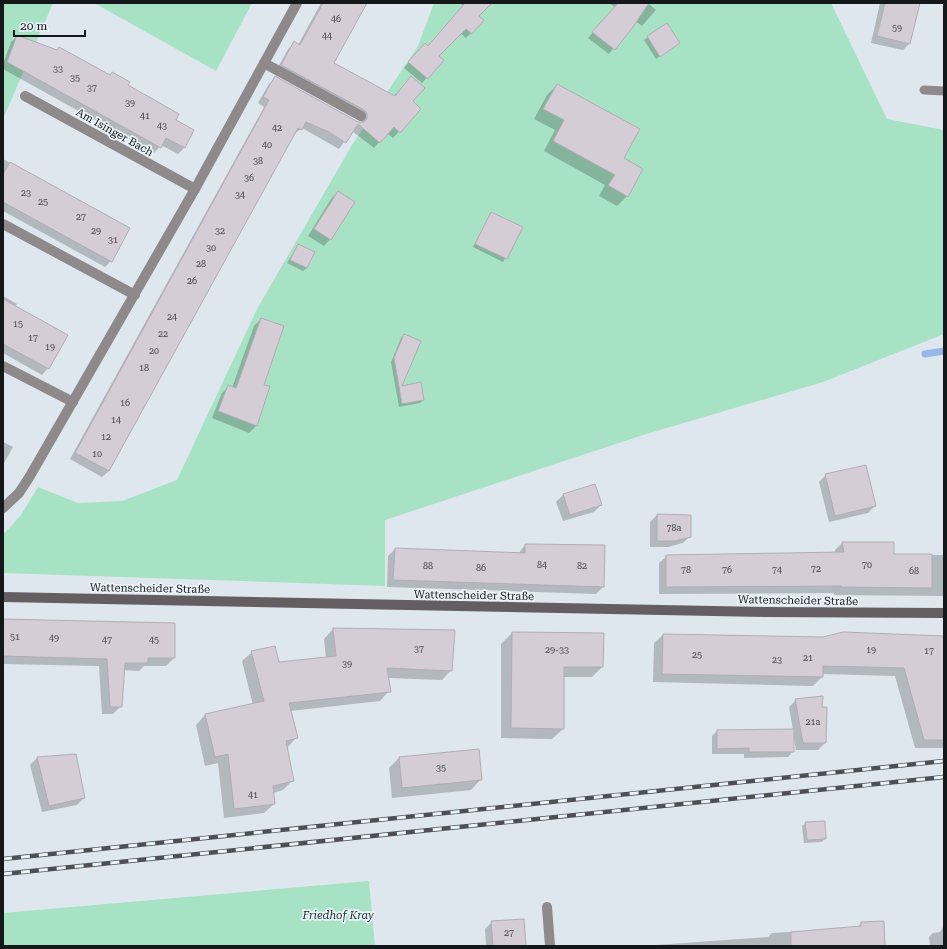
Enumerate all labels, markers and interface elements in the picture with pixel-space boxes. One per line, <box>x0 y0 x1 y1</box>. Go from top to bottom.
scale bar <box>14 12 85 38</box>
house number: 46 <box>331 14 341 24</box>
text: 20 m <box>20 19 47 33</box>
house number: 59 <box>892 23 902 33</box>
house number: 44 <box>322 31 332 41</box>
house number: 33 <box>53 64 63 74</box>
house number: 35 <box>70 73 80 83</box>
house number: 37 <box>87 83 97 93</box>
house number: 39 <box>125 98 135 108</box>
street label: Am Isinger Bach <box>74 106 156 159</box>
house number: 41 <box>140 111 150 121</box>
house number: 43 <box>157 121 167 131</box>
house number: 42 <box>272 123 282 133</box>
house number: 40 <box>262 140 272 150</box>
house number: 38 <box>253 156 263 166</box>
house number: 36 <box>244 173 254 183</box>
house number: 23 <box>21 188 31 198</box>
house number: 34 <box>235 190 245 200</box>
house number: 25 <box>38 197 48 207</box>
house number: 27 <box>76 212 86 222</box>
house number: 29 <box>91 226 101 236</box>
house number: 32 <box>215 226 225 236</box>
house number: 31 <box>108 235 118 245</box>
house number: 30 <box>206 243 216 253</box>
house number: 28 <box>196 259 206 269</box>
house number: 26 <box>187 276 197 286</box>
house number: 24 <box>167 312 177 322</box>
house number: 15 <box>13 319 23 329</box>
house number: 22 <box>158 329 168 339</box>
house number: 17 <box>28 333 38 343</box>
house number: 19 <box>45 342 55 352</box>
house number: 20 <box>149 346 159 356</box>
house number: 18 <box>139 363 149 373</box>
house number: 16 <box>120 398 130 408</box>
house number: 14 <box>111 415 121 425</box>
house number: 12 <box>101 432 111 442</box>
house number: 10 <box>92 449 102 459</box>
house number: 78a <box>667 523 682 533</box>
house number: 84 <box>537 560 547 570</box>
house number: 70 <box>862 560 872 570</box>
house number: 88 <box>423 561 433 571</box>
house number: 82 <box>577 561 587 571</box>
house number: 86 <box>476 563 486 573</box>
house number: 72 <box>811 564 821 574</box>
house number: 78 <box>681 565 691 575</box>
house number: 76 <box>722 565 732 575</box>
house number: 74 <box>772 565 782 575</box>
house number: 68 <box>909 566 919 576</box>
street label: Wattenscheider Straße <box>90 581 210 596</box>
street label: Wattenscheider Straße <box>414 588 534 603</box>
street label: Wattenscheider Straße <box>738 593 858 608</box>
house number: 51 <box>10 632 20 642</box>
house number: 49 <box>49 633 59 643</box>
house number: 47 <box>102 635 112 645</box>
house number: 45 <box>149 635 159 645</box>
house number: 37 <box>414 644 424 654</box>
house number: 29-33 <box>545 645 569 655</box>
house number: 19 <box>866 645 876 655</box>
house number: 17 <box>924 646 934 656</box>
house number: 25 <box>692 650 702 660</box>
house number: 21 <box>803 653 813 663</box>
house number: 23 <box>772 655 782 665</box>
house number: 39 <box>342 659 352 669</box>
house number: 21a <box>806 717 821 727</box>
house number: 35 <box>436 763 446 773</box>
house number: 41 <box>248 790 258 800</box>
park label: Friedhof Kray <box>301 909 374 922</box>
house number: 27 <box>504 928 514 938</box>

